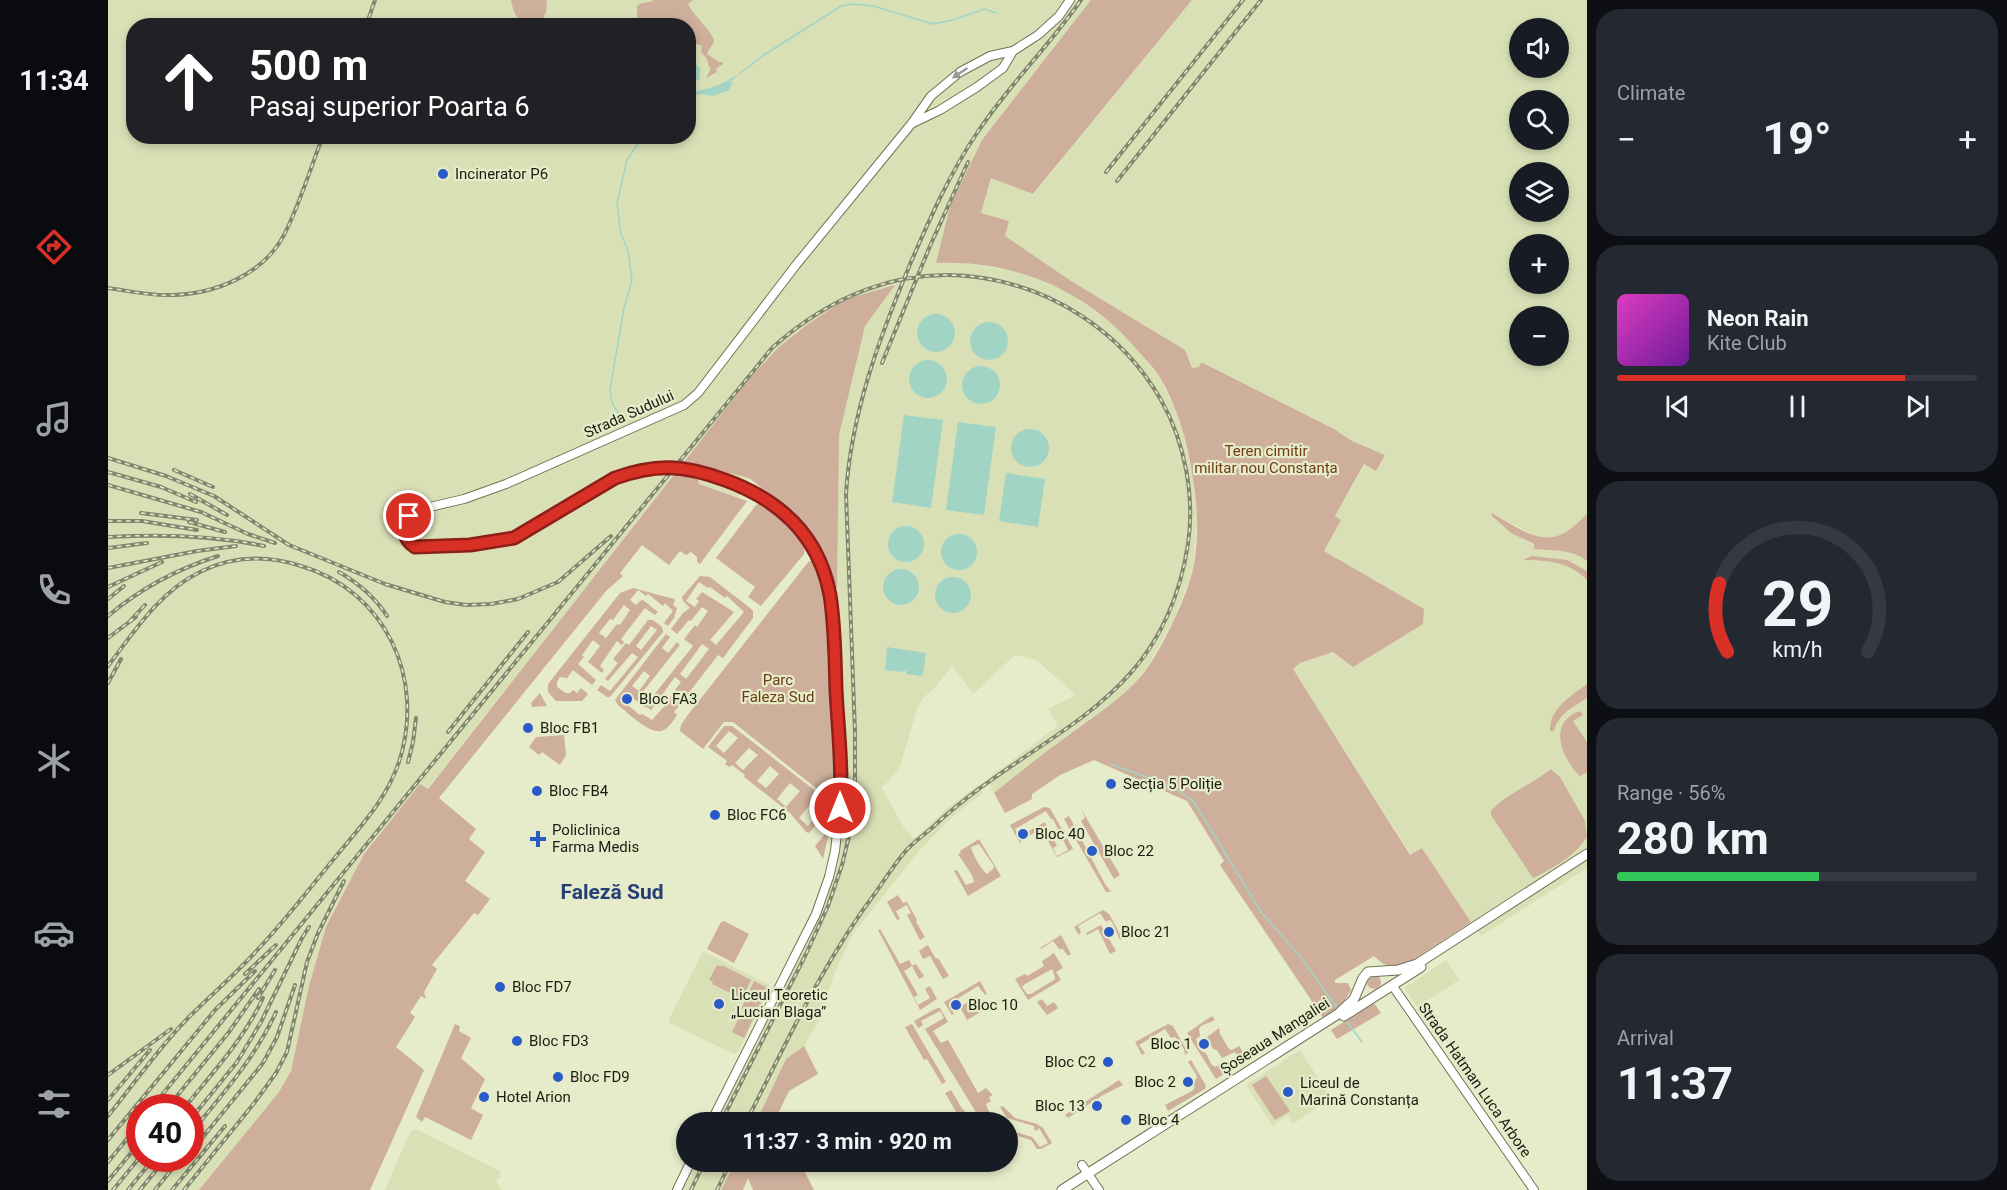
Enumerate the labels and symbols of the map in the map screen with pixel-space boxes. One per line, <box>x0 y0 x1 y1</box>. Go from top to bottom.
one-way arrow <box>952 67 968 79</box>
place label: Incinerator P6 <box>455 165 548 183</box>
marker: Incinerator P6 <box>436 167 450 181</box>
street label: Strada Sudului <box>581 386 677 442</box>
park label: Teren cimitir militar nou Constanța <box>1194 442 1338 477</box>
pin <box>383 490 434 541</box>
park label: Parc Faleza Sud <box>742 671 814 706</box>
place label: Bloc FA3 <box>639 690 697 708</box>
marker: Bloc FA3 <box>620 692 634 706</box>
place label: Bloc FB1 <box>540 719 599 737</box>
marker: Bloc FB1 <box>521 721 535 735</box>
place label: Secția 5 Poliție <box>1123 775 1222 793</box>
position arrow <box>808 776 872 840</box>
marker: Secția 5 Poliție <box>1104 777 1118 791</box>
place label: Bloc FB4 <box>549 782 609 800</box>
marker: Bloc FB4 <box>530 784 544 798</box>
place label: Bloc FC6 <box>727 806 787 824</box>
marker: Bloc FC6 <box>708 808 722 822</box>
place label: Policlinica Farma Medis <box>552 821 639 856</box>
place label: Bloc 40 <box>1035 825 1085 843</box>
marker: Bloc 40 <box>1016 827 1030 841</box>
marker: Policlinica Farma Medis <box>529 830 547 848</box>
place label: Bloc 22 <box>1104 842 1154 860</box>
marker: Bloc 22 <box>1085 844 1099 858</box>
district label: Faleză Sud <box>561 880 663 904</box>
place label: Bloc 21 <box>1121 923 1171 941</box>
marker: Bloc 21 <box>1102 925 1116 939</box>
place label: Bloc FD7 <box>512 978 572 996</box>
marker: Bloc FD7 <box>493 980 507 994</box>
place label: Liceul Teoretic „Lucian Blaga” <box>731 986 828 1021</box>
street label: Șoseaua Mangaliei <box>1217 994 1333 1078</box>
place label: Bloc 10 <box>968 996 1018 1014</box>
marker: Liceul Teoretic „Lucian Blaga” <box>712 997 726 1011</box>
marker: Bloc 10 <box>949 998 963 1012</box>
street label: Strada Hatman Luca Arbore <box>1415 999 1535 1161</box>
place label: Bloc FD3 <box>529 1032 589 1050</box>
marker: Bloc FD3 <box>510 1034 524 1048</box>
place label: Bloc 1 <box>1150 1035 1192 1053</box>
marker: Bloc 1 <box>1197 1037 1211 1051</box>
place label: Bloc C2 <box>1045 1053 1096 1071</box>
marker: Bloc C2 <box>1101 1055 1115 1069</box>
place label: Bloc FD9 <box>570 1068 630 1086</box>
marker: Bloc FD9 <box>551 1070 565 1084</box>
place label: Bloc 2 <box>1134 1073 1176 1091</box>
place label: Liceul de Marină Constanța <box>1300 1074 1419 1109</box>
marker: Bloc 2 <box>1181 1075 1195 1089</box>
marker: Liceul de Marină Constanța <box>1281 1085 1295 1099</box>
place label: Hotel Arion <box>496 1088 571 1106</box>
marker: Hotel Arion <box>477 1090 491 1104</box>
speed limit sign: 40 <box>126 1094 204 1172</box>
place label: Bloc 13 <box>1035 1097 1085 1115</box>
marker: Bloc 13 <box>1090 1099 1104 1113</box>
place label: Bloc 4 <box>1138 1111 1180 1129</box>
marker: Bloc 4 <box>1119 1113 1133 1127</box>

